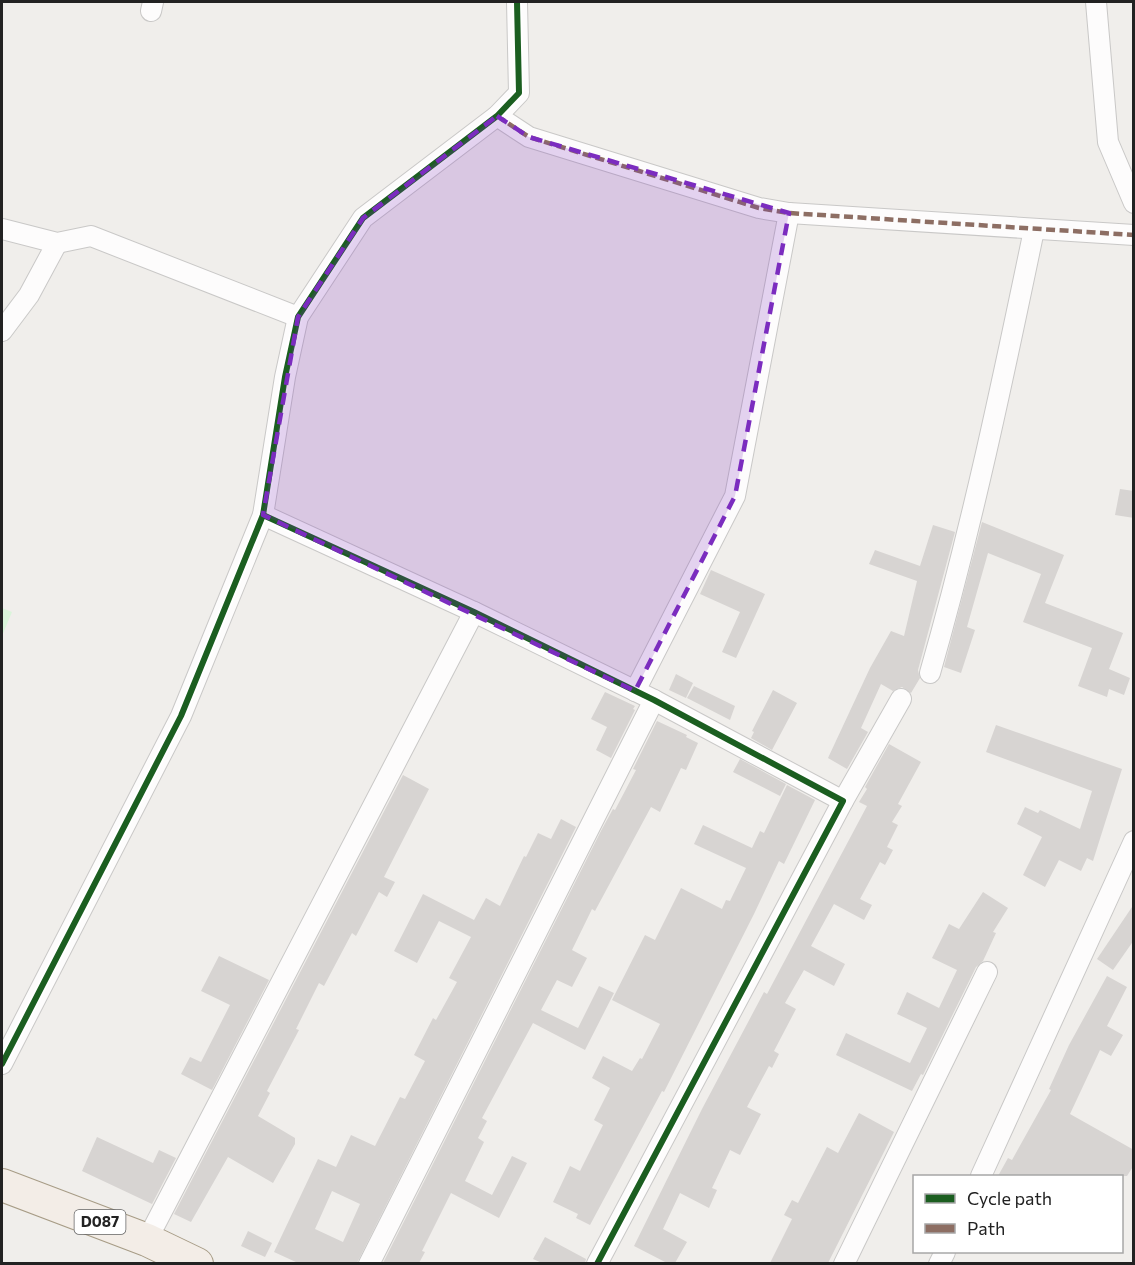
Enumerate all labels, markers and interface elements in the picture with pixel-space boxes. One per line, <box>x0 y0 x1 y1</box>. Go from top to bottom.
legend <box>913 1175 1123 1253</box>
text: Cycle path <box>967 1187 1052 1209</box>
road number: D087 <box>74 1210 126 1234</box>
text: Path <box>967 1217 1005 1239</box>

